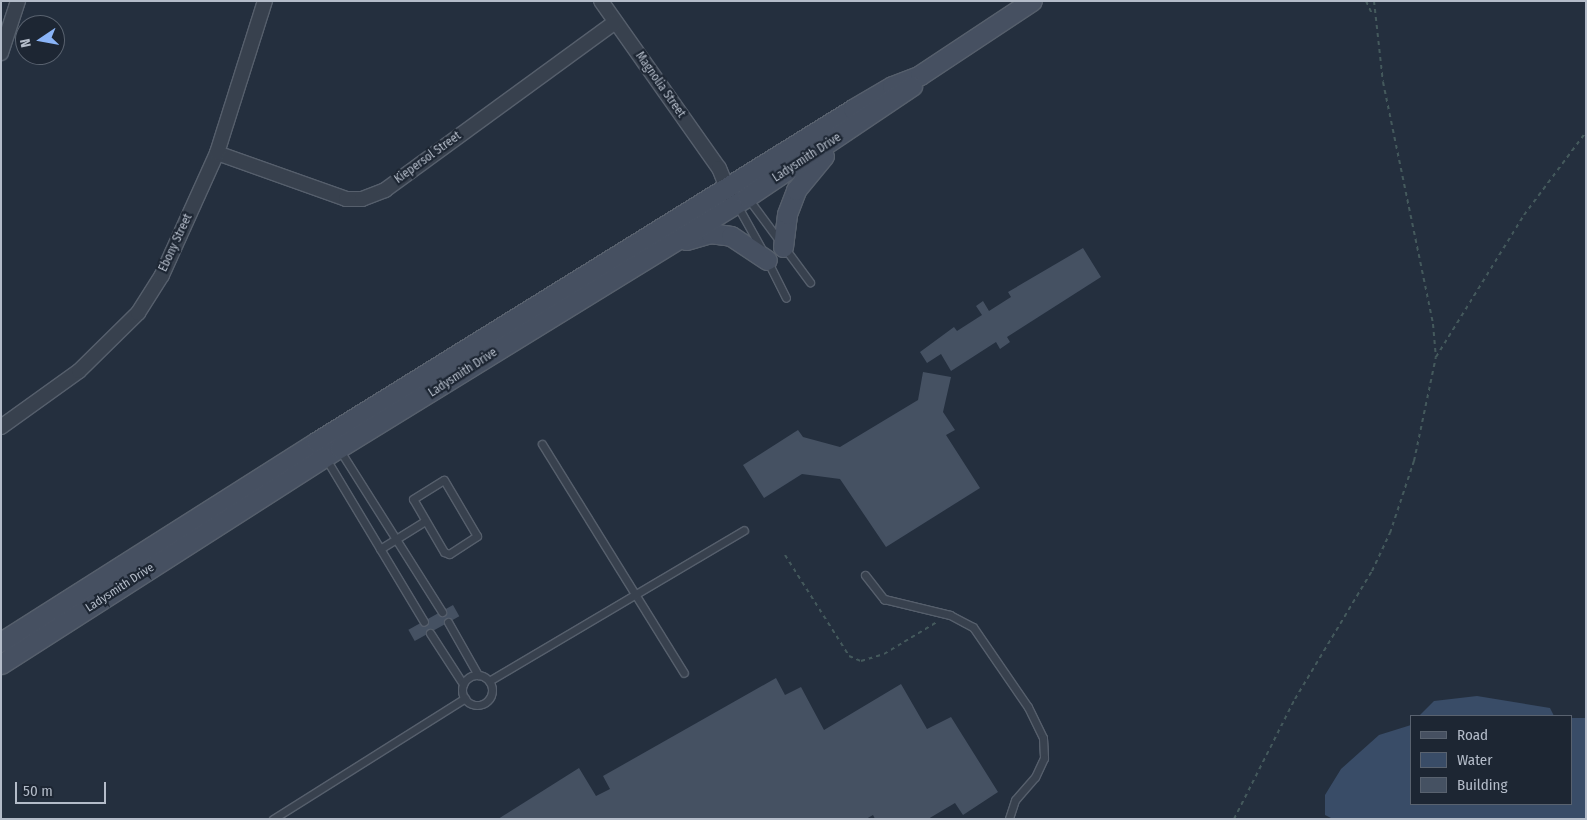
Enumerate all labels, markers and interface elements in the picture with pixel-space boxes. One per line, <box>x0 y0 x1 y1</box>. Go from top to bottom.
north arrow <box>15 15 65 65</box>
text: N <box>17 37 35 49</box>
street label: Magnolia Street <box>632 49 688 121</box>
street label: Kiepersol Street <box>392 129 464 187</box>
street label: Ladysmith Drive <box>770 131 844 185</box>
street label: Ebony Street <box>156 212 196 274</box>
street label: Ladysmith Drive <box>426 346 500 400</box>
street label: Ladysmith Drive <box>83 561 157 615</box>
legend <box>1410 715 1572 805</box>
text: Road <box>1457 726 1488 744</box>
text: Water <box>1457 751 1492 769</box>
scale bar <box>18 772 109 804</box>
text: Building <box>1457 776 1508 794</box>
text: 50 m <box>23 782 53 800</box>

